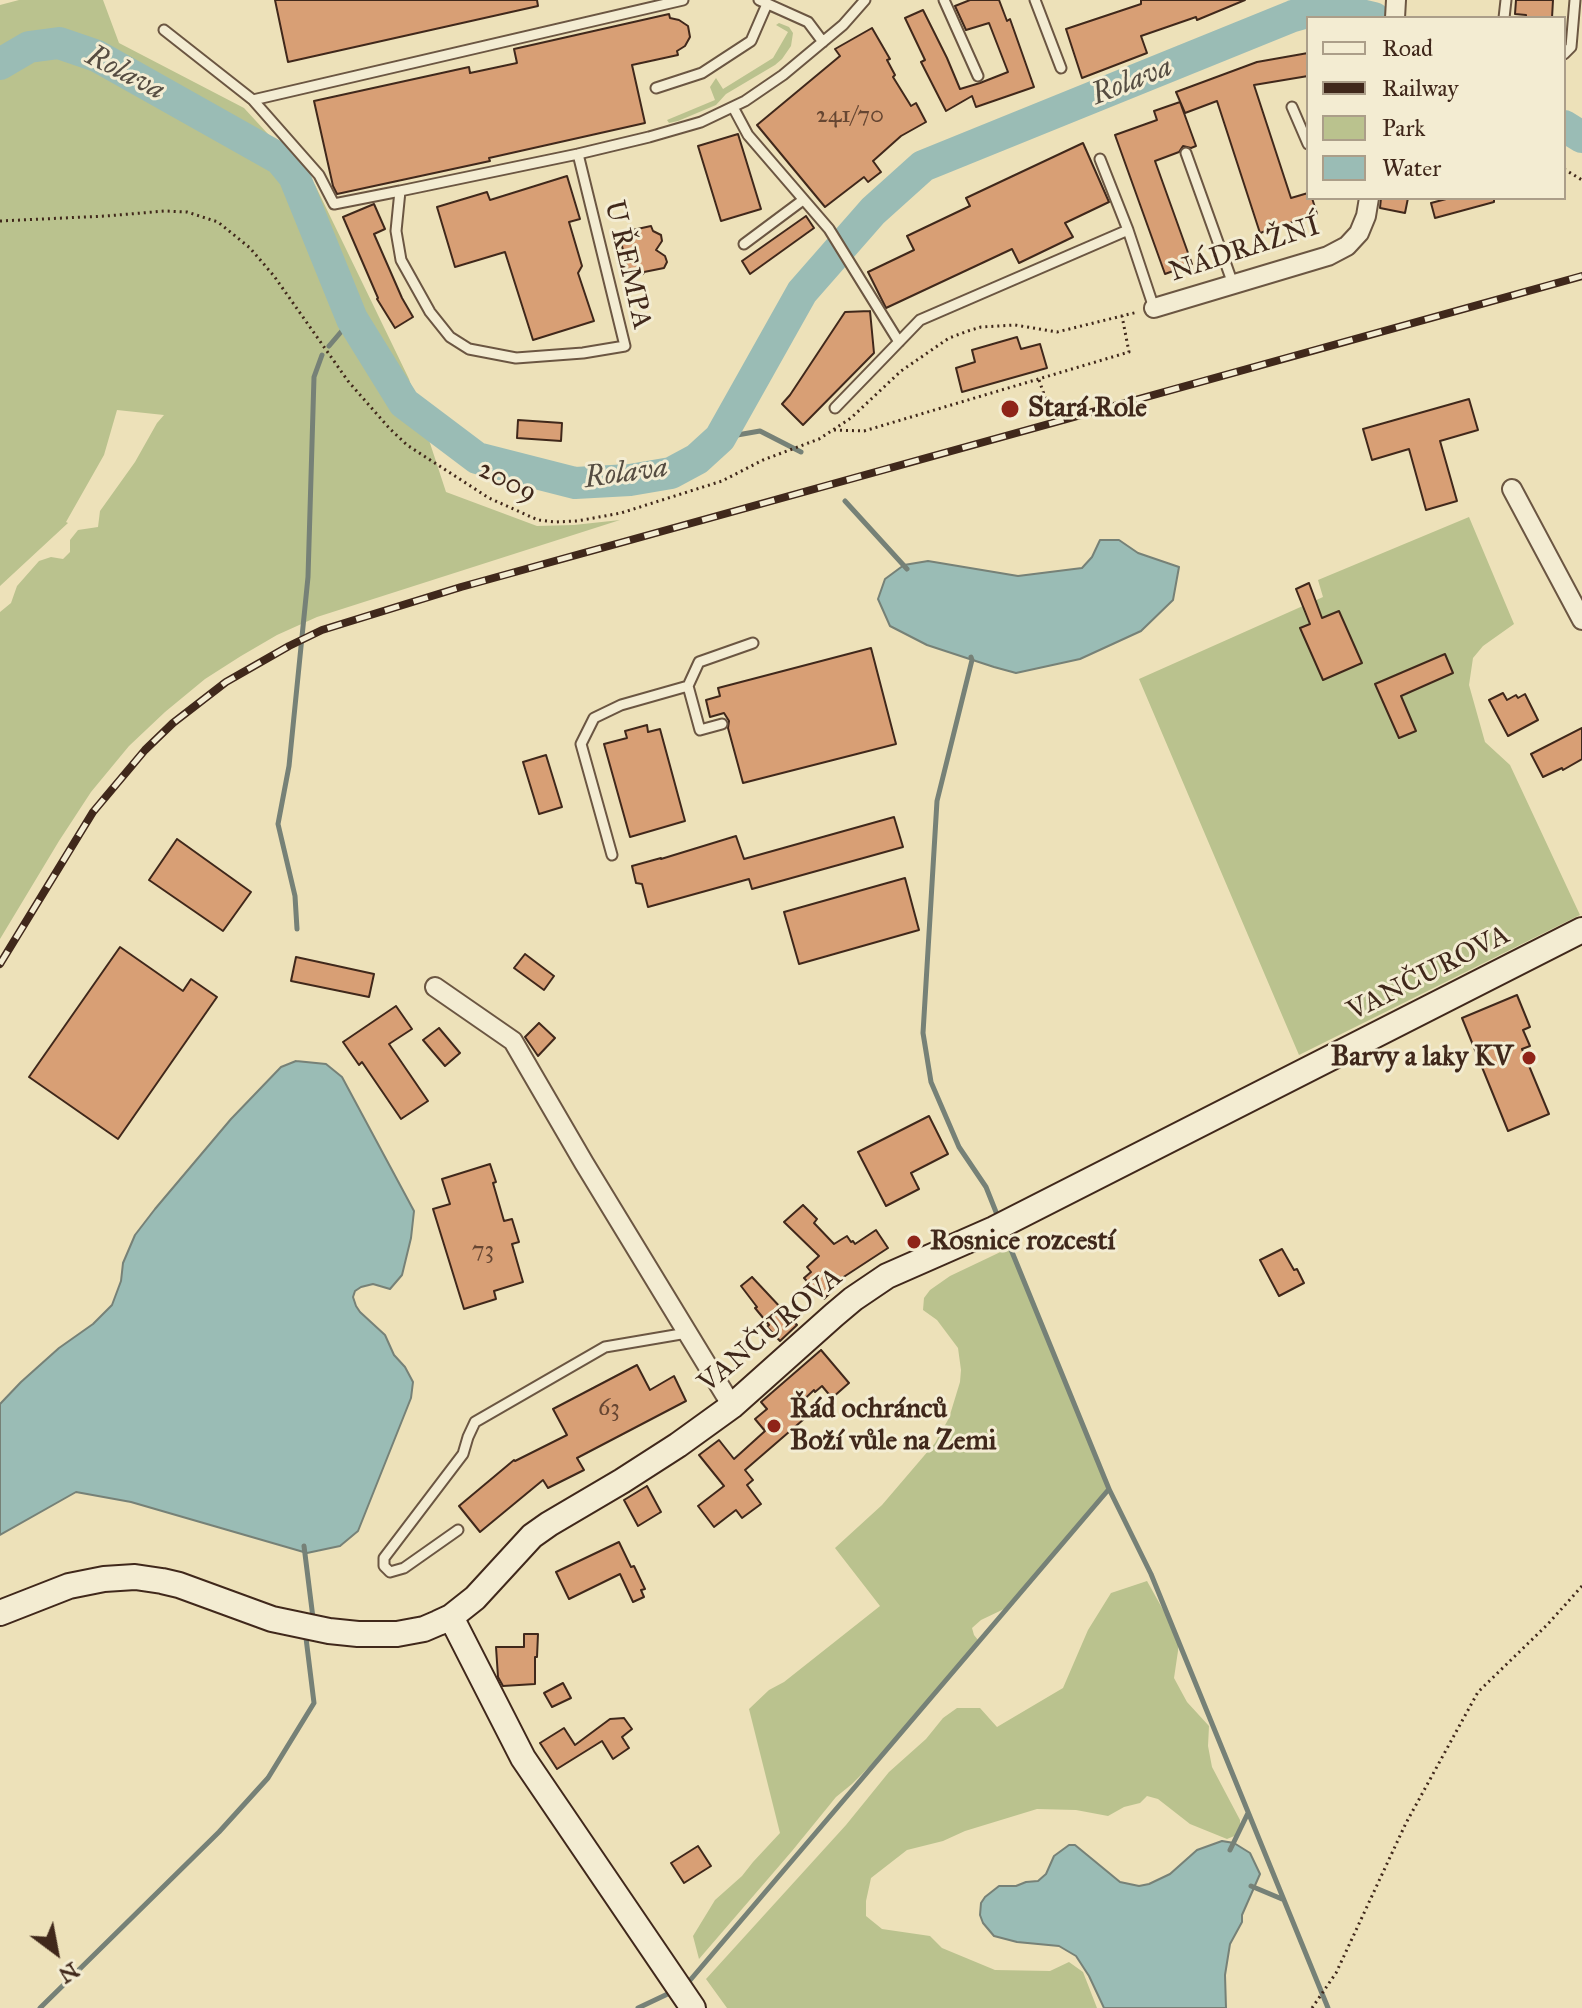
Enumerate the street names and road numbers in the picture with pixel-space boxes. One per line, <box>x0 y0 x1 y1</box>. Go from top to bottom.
street label: U ŘEMPA <box>596 197 658 333</box>
street label: NÁDRAŽNÍ <box>1166 210 1324 290</box>
street label: 2009 <box>472 453 542 511</box>
street label: VANČUROVA <box>1342 919 1516 1029</box>
street label: VANČUROVA <box>692 1261 850 1401</box>

